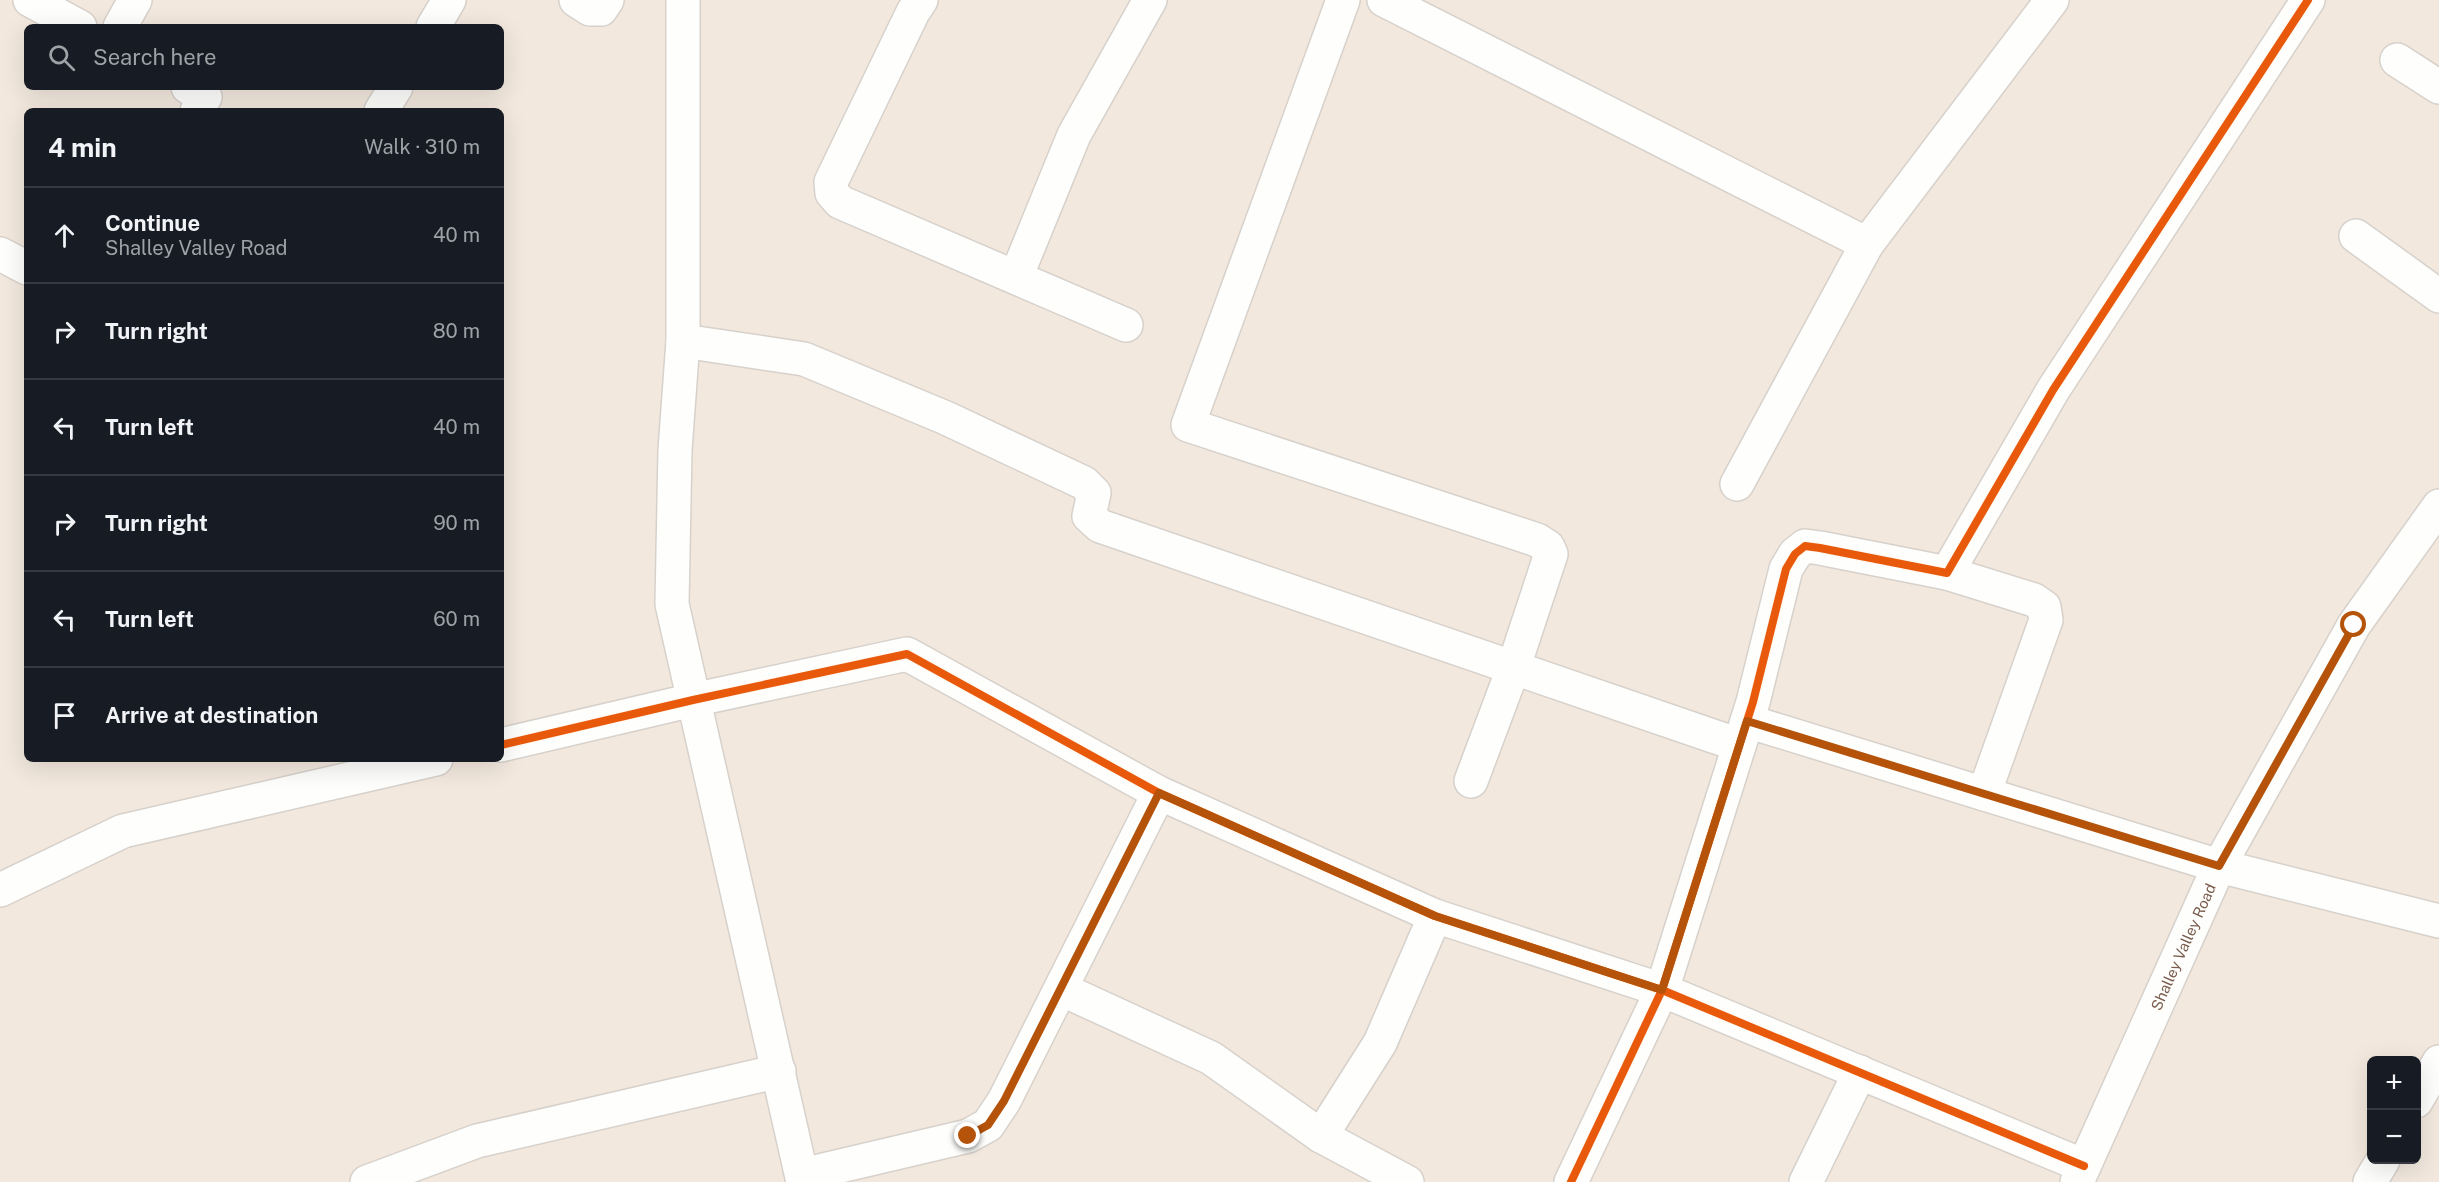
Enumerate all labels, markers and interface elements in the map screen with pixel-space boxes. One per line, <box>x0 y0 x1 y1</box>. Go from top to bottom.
search box <box>24 24 504 90</box>
icon: search <box>45 41 78 74</box>
text: Search here <box>93 44 217 70</box>
text: 4 min <box>48 132 117 163</box>
text: Walk · 310 m <box>364 135 480 159</box>
text: Continue <box>105 210 200 236</box>
icon: ahead <box>48 219 81 252</box>
text: 40 m <box>433 223 480 247</box>
text: Shalley Valley Road <box>105 236 288 260</box>
icon: right <box>48 315 81 348</box>
text: Turn right <box>105 318 208 344</box>
text: 80 m <box>433 319 480 343</box>
icon: left <box>48 411 81 444</box>
text: Turn left <box>105 414 194 440</box>
text: 40 m <box>433 415 480 439</box>
icon: right <box>48 507 81 540</box>
text: Turn right <box>105 510 208 536</box>
text: 90 m <box>433 511 480 535</box>
icon: left <box>48 603 81 636</box>
text: Turn left <box>105 606 194 632</box>
text: 60 m <box>433 607 480 631</box>
route start <box>2340 611 2366 637</box>
icon: arrive <box>48 699 81 732</box>
text: Arrive at destination <box>105 702 318 728</box>
street label: Shalley Valley Road <box>2147 881 2219 1013</box>
map controls <box>2367 1056 2421 1164</box>
button: + <box>2367 1056 2421 1110</box>
button: − <box>2367 1110 2421 1164</box>
route end <box>954 1122 980 1148</box>

